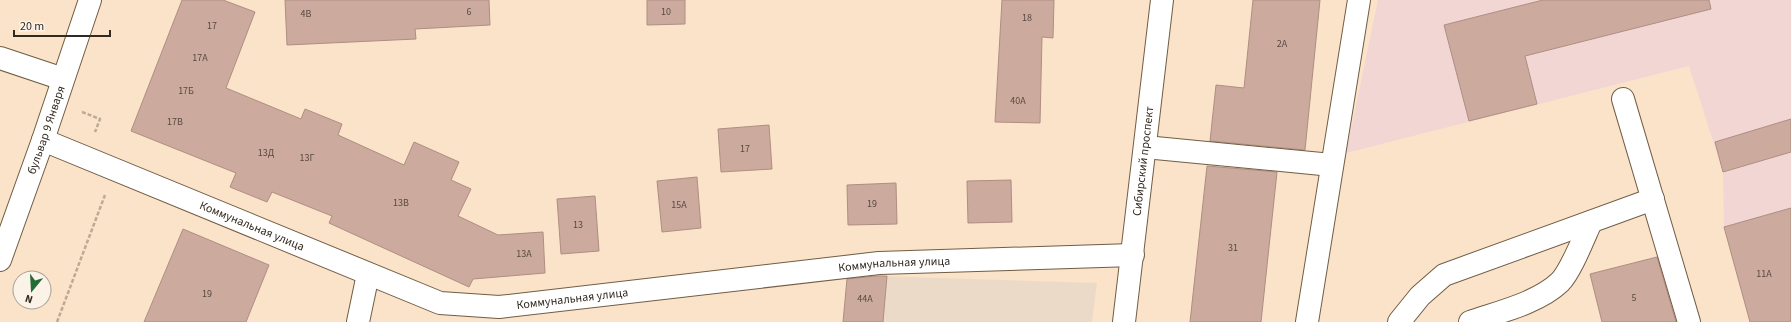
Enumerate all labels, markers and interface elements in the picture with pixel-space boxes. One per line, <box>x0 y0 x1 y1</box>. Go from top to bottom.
house number: 6 <box>467 5 472 19</box>
house number: 10 <box>661 5 671 19</box>
house number: 4В <box>301 7 312 21</box>
house number: 18 <box>1022 11 1032 25</box>
scale bar <box>14 12 110 38</box>
text: 20 m <box>20 18 44 35</box>
house number: 17 <box>207 19 217 33</box>
house number: 2А <box>1277 37 1288 51</box>
house number: 17А <box>192 51 208 65</box>
street label: бульвар 9 Января <box>23 83 69 177</box>
house number: 17Б <box>178 84 194 98</box>
house number: 40А <box>1010 94 1026 108</box>
street label: Сибирский проспект <box>1128 105 1158 217</box>
house number: 17В <box>167 115 183 129</box>
house number: 17 <box>740 142 750 156</box>
house number: 13Д <box>258 146 275 160</box>
house number: 13Г <box>300 151 314 165</box>
house number: 13В <box>393 196 409 210</box>
street label: Коммунальная улица <box>197 197 307 255</box>
house number: 19 <box>867 197 877 211</box>
house number: 15А <box>671 198 687 212</box>
house number: 13 <box>573 218 583 232</box>
house number: 31 <box>1228 241 1238 255</box>
house number: 13А <box>516 247 532 261</box>
street label: Коммунальная улица <box>837 252 951 276</box>
house number: 11А <box>1756 267 1772 281</box>
north arrow <box>12 270 52 310</box>
street label: Коммунальная улица <box>516 284 629 313</box>
house number: 19 <box>202 287 212 301</box>
text: N <box>23 291 35 307</box>
house number: 5 <box>1632 291 1637 305</box>
house number: 44А <box>857 292 873 306</box>

